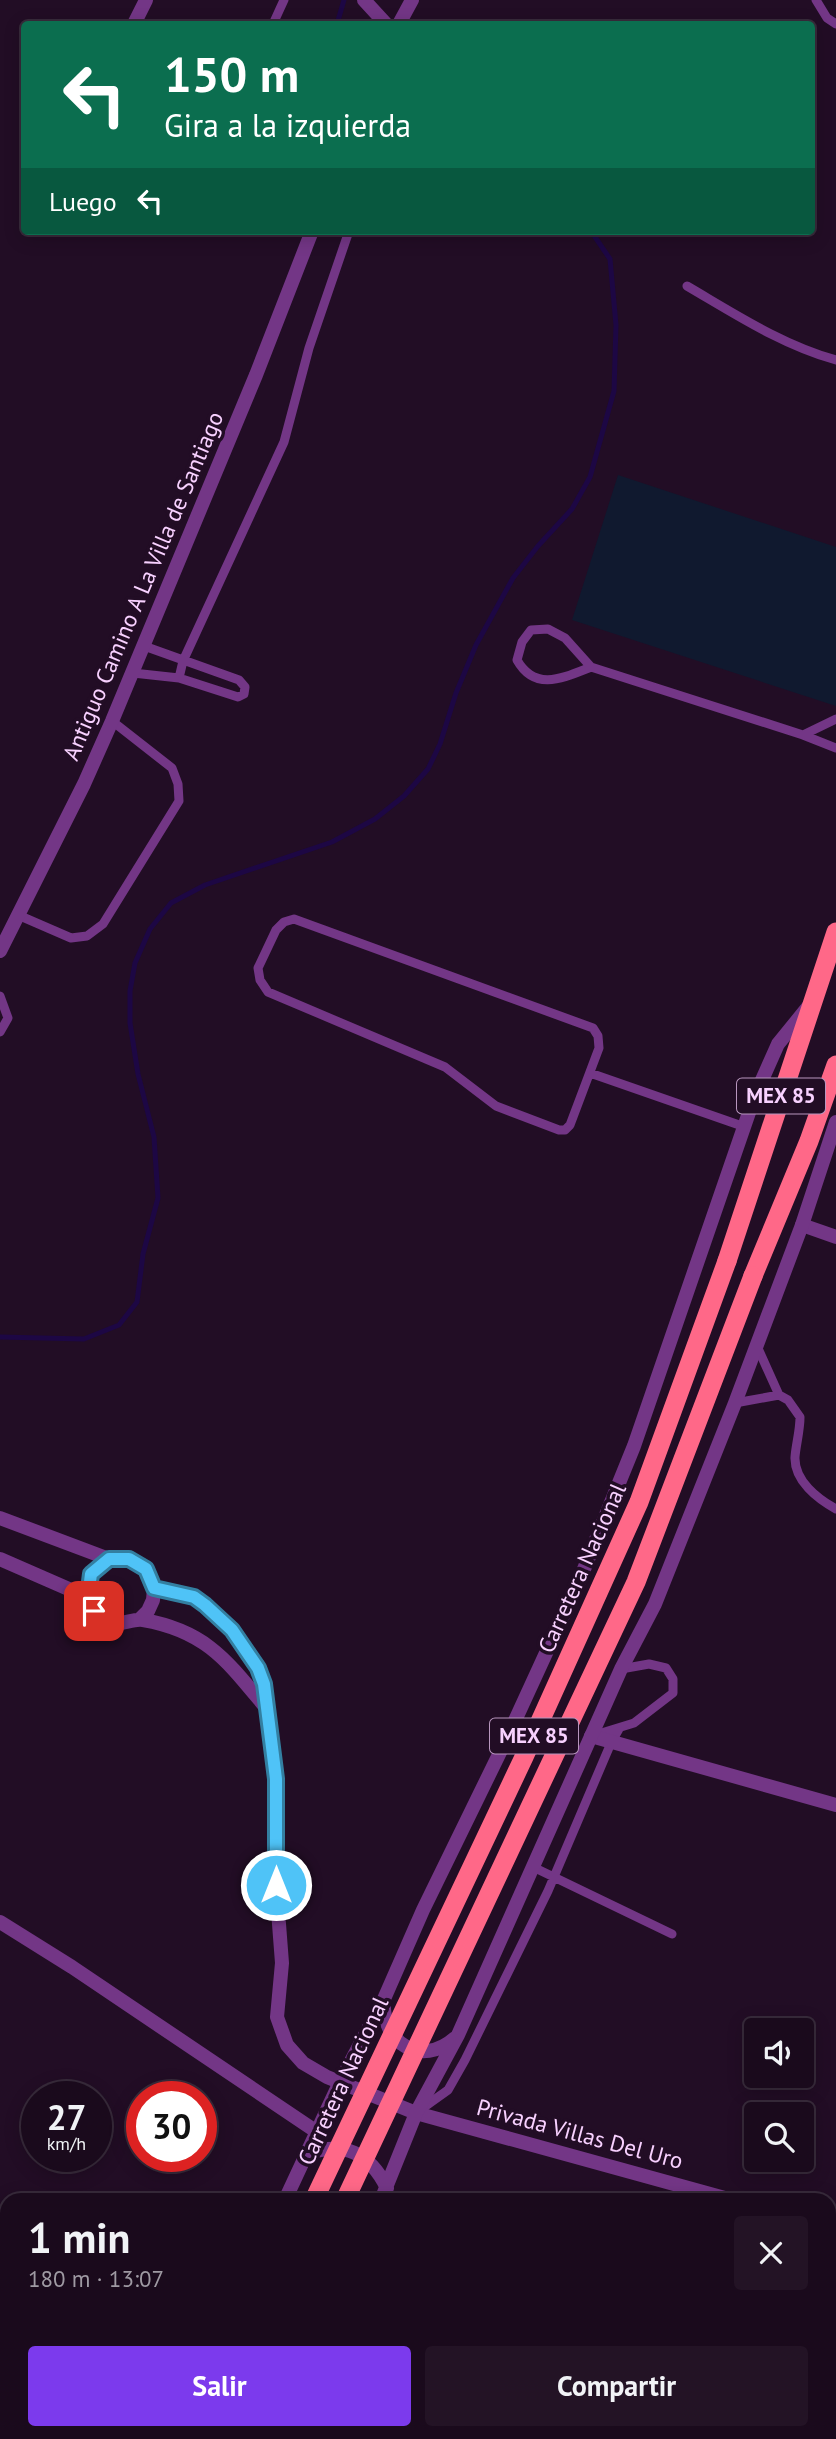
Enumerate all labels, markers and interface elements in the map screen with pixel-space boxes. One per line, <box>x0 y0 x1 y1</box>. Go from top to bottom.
text: 150 m <box>164 42 299 106</box>
icon: left <box>49 49 140 140</box>
text: Gira a la izquierda <box>164 104 411 146</box>
icon: left <box>131 182 169 220</box>
text: Luego <box>49 185 117 218</box>
street label: Antiguo Camino A La Villa de Santiago <box>56 407 229 765</box>
road number: MEX 85 <box>737 1078 825 1114</box>
street label: Carretera Nacional <box>531 1478 632 1657</box>
pin <box>64 1581 124 1641</box>
icon: arrive <box>75 1592 113 1630</box>
road number: MEX 85 <box>490 1718 578 1754</box>
position arrow <box>239 1848 313 1922</box>
street label: Carretera Nacional <box>291 1992 394 2170</box>
map controls <box>744 2018 814 2172</box>
button: sound <box>744 2018 814 2088</box>
speed limit sign: 30 <box>126 2081 217 2172</box>
street label: Privada Villas Del Uro <box>474 2092 686 2175</box>
text: 27 <box>47 2094 86 2140</box>
button: search <box>744 2102 814 2172</box>
text: km/h <box>47 2132 86 2155</box>
text: 1 min <box>28 2210 130 2265</box>
button: close <box>734 2216 808 2290</box>
text: 180 m · 13:07 <box>28 2264 164 2293</box>
button: Salir <box>28 2346 411 2426</box>
button: Compartir <box>425 2346 808 2426</box>

